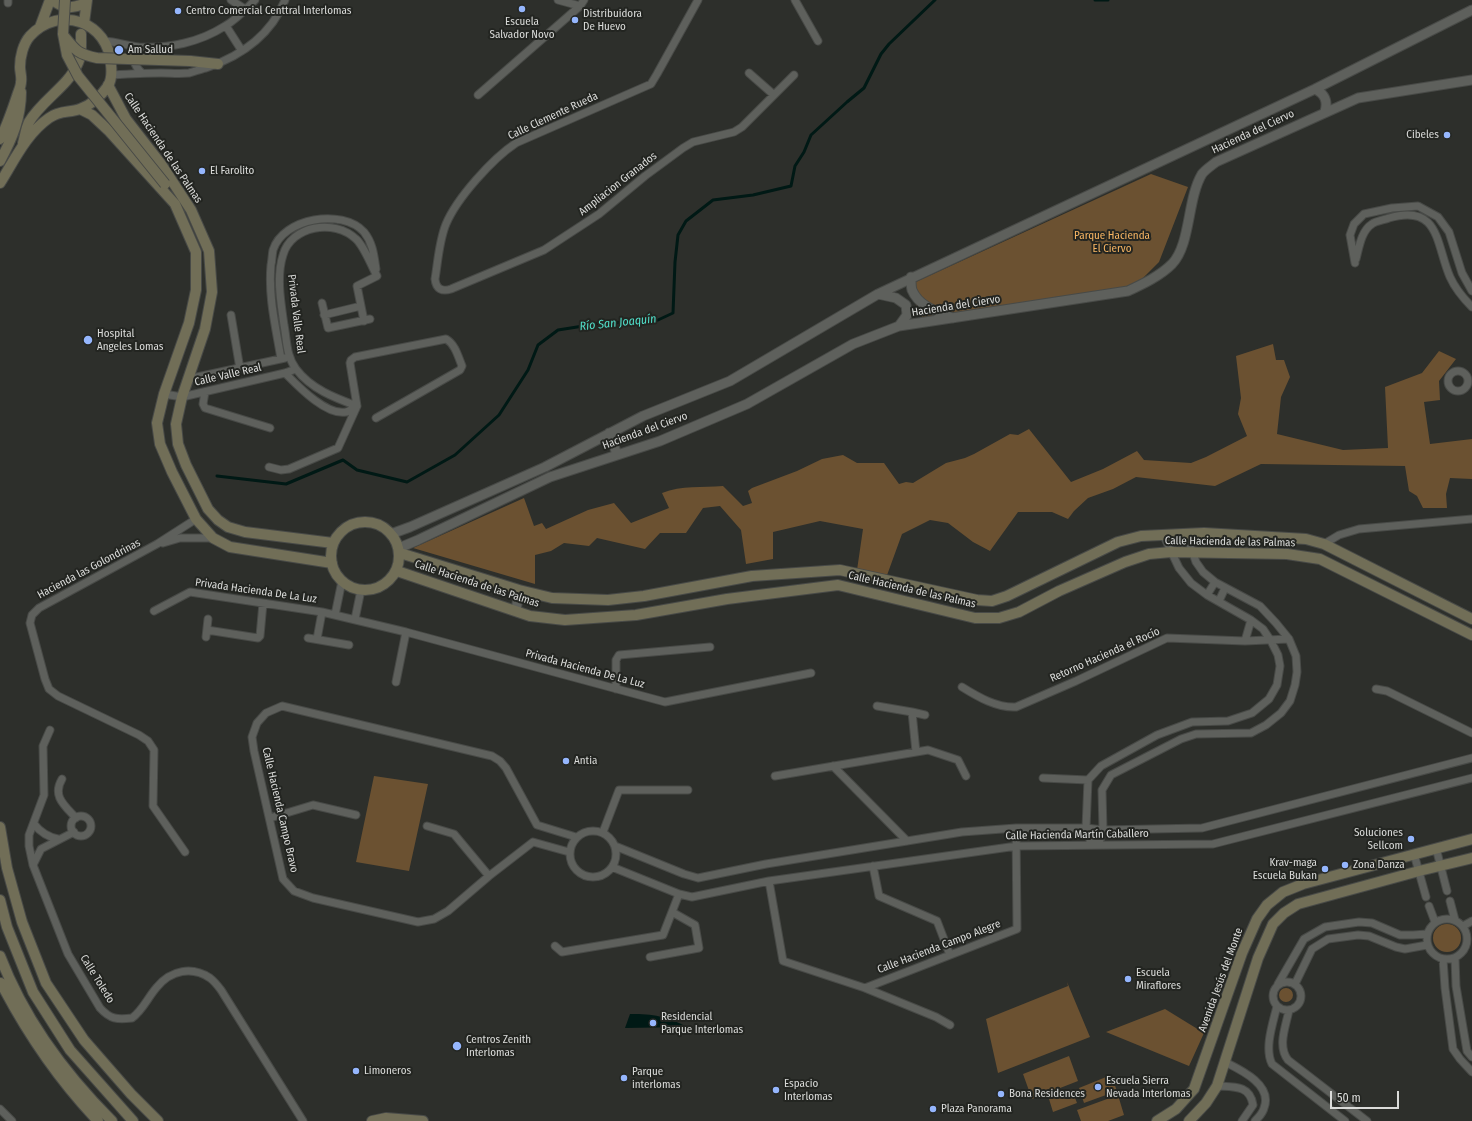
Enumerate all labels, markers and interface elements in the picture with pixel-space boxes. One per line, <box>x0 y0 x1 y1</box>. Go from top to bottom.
place label: Centro Comercial Centtral Interlomas <box>186 4 351 18</box>
marker: Escuela Salvador Novo <box>517 4 527 14</box>
marker: Centro Comercial Centtral Interlomas <box>173 6 183 16</box>
place label: Distribuidora De Huevo <box>583 7 642 33</box>
place label: Escuela Salvador Novo <box>490 15 554 41</box>
marker: Distribuidora De Huevo <box>570 15 580 25</box>
place label: Am Sallud <box>128 43 173 57</box>
marker: Am Sallud <box>113 44 125 56</box>
street label: Calle Clemente Rueda <box>506 89 600 143</box>
street label: Calle Hacienda de las Palmas <box>121 90 205 206</box>
street label: Hacienda del Ciervo <box>1210 107 1296 157</box>
place label: Cibeles <box>1406 128 1439 142</box>
marker: Cibeles <box>1442 130 1452 140</box>
street label: Ampliacion Granados <box>576 149 660 219</box>
place label: El Farolito <box>210 164 254 178</box>
marker: El Farolito <box>197 166 207 176</box>
park label: Parque Hacienda El Ciervo <box>1074 229 1150 255</box>
street label: Privada Valle Real <box>285 274 307 354</box>
street label: Hacienda del Ciervo <box>911 292 1001 320</box>
water label: Río San Joaquín <box>579 312 657 334</box>
place label: Hospital Angeles Lomas <box>97 327 163 353</box>
marker: Hospital Angeles Lomas <box>82 334 94 346</box>
street label: Calle Valle Real <box>193 361 263 389</box>
street label: Hacienda del Ciervo <box>601 409 689 453</box>
street label: Calle Hacienda de las Palmas <box>1165 534 1295 550</box>
street label: Hacienda las Golondrinas <box>35 536 143 602</box>
street label: Calle Hacienda de las Palmas <box>413 558 541 610</box>
street label: Calle Hacienda de las Palmas <box>847 569 977 611</box>
street label: Privada Hacienda De La Luz <box>194 576 318 606</box>
street label: Retorno Hacienda el Rocío <box>1048 625 1162 685</box>
street label: Privada Hacienda De La Luz <box>524 647 646 691</box>
street label: Calle Hacienda Campo Bravo <box>259 746 301 874</box>
place label: Antia <box>574 754 597 768</box>
marker: Antia <box>561 756 571 766</box>
place label: Soluciones Sellcom <box>1354 826 1403 852</box>
street label: Calle Hacienda Martín Caballero <box>1005 827 1149 843</box>
marker: Soluciones Sellcom <box>1406 834 1416 844</box>
place label: Krav-maga Escuela Bukan <box>1253 856 1317 882</box>
place label: Zona Danza <box>1353 858 1405 872</box>
marker: Zona Danza <box>1340 860 1350 870</box>
marker: Krav-maga Escuela Bukan <box>1320 864 1330 874</box>
street label: Calle Hacienda Campo Alegre <box>876 917 1002 977</box>
street label: Avenida Jesús del Monte <box>1196 926 1246 1034</box>
street label: Calle Toledo <box>77 952 117 1006</box>
place label: Escuela Miraflores <box>1136 966 1181 992</box>
marker: Escuela Miraflores <box>1123 974 1133 984</box>
place label: Residencial Parque Interlomas <box>661 1010 743 1036</box>
marker: Residencial Parque Interlomas <box>648 1018 658 1028</box>
place label: Centros Zenith Interlomas <box>466 1033 531 1059</box>
marker: Centros Zenith Interlomas <box>451 1040 463 1052</box>
place label: Limoneros <box>364 1064 411 1078</box>
place label: Parque interlomas <box>632 1065 680 1091</box>
marker: Limoneros <box>351 1066 361 1076</box>
marker: Parque interlomas <box>619 1073 629 1083</box>
place label: Escuela Sierra Nevada Interlomas <box>1106 1074 1191 1100</box>
place label: Espacio Interlomas <box>784 1077 832 1103</box>
marker: Escuela Sierra Nevada Interlomas <box>1093 1082 1103 1092</box>
scale bar <box>1332 1083 1401 1109</box>
marker: Espacio Interlomas <box>771 1085 781 1095</box>
place label: Bona Residences <box>1009 1087 1085 1101</box>
marker: Bona Residences <box>996 1089 1006 1099</box>
text: 50 m <box>1337 1091 1361 1105</box>
place label: Plaza Panorama <box>941 1102 1012 1116</box>
marker: Plaza Panorama <box>928 1104 938 1114</box>

